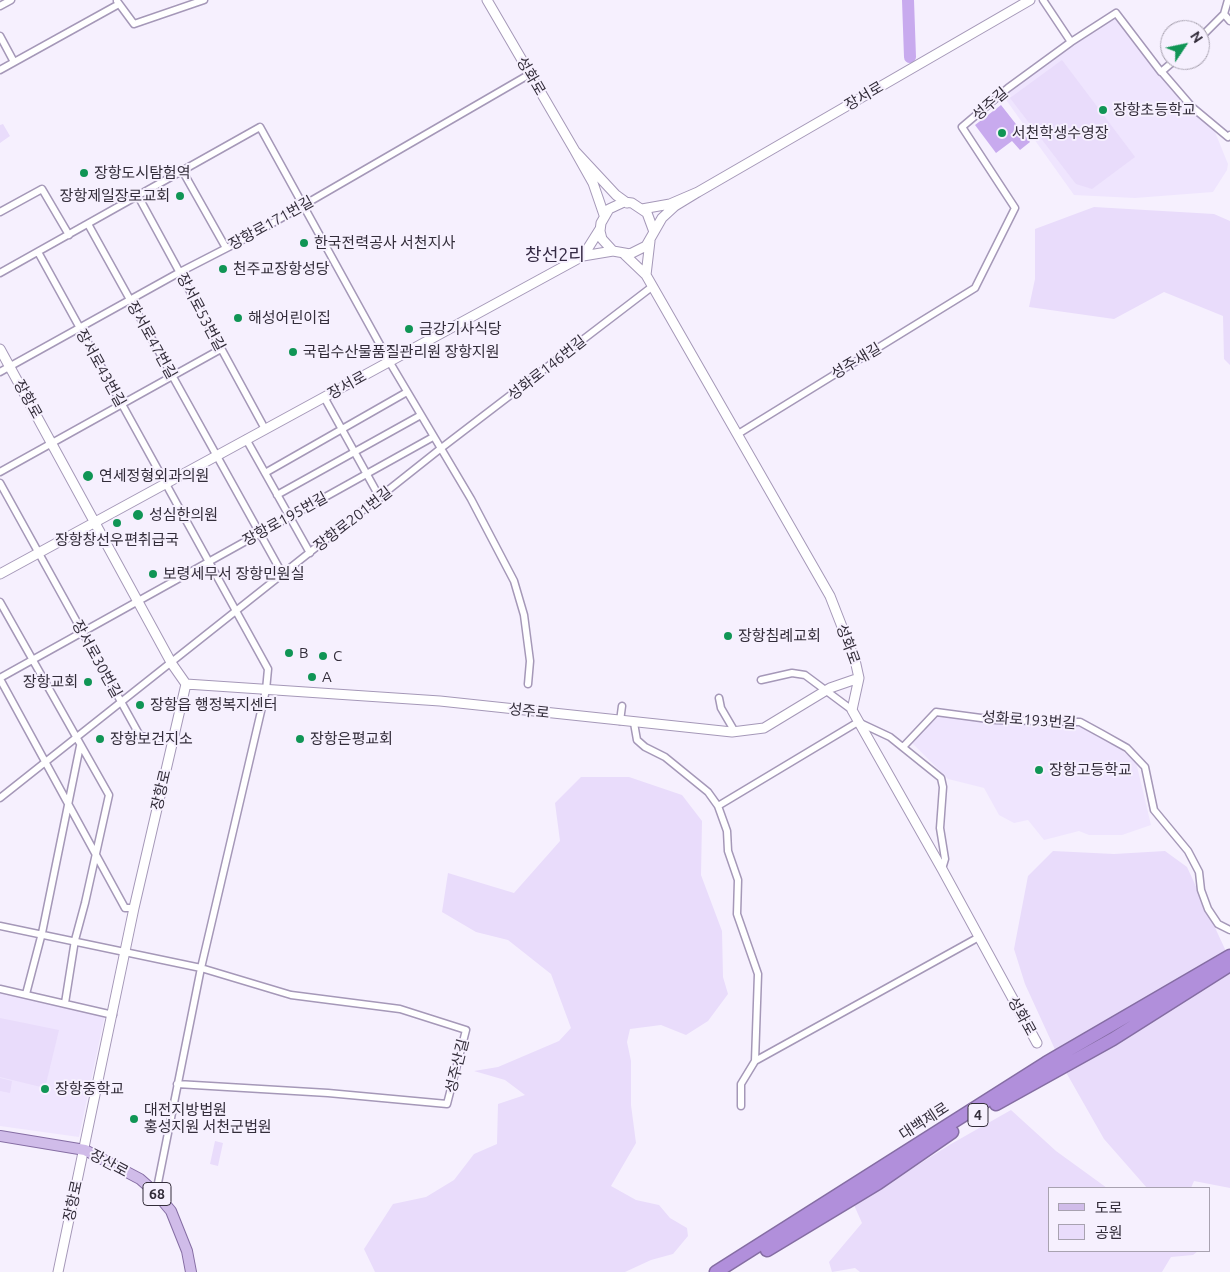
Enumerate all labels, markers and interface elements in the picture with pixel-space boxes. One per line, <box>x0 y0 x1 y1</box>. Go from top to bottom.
north arrow <box>1160 20 1210 70</box>
text: N <box>1187 28 1206 46</box>
street label: 성화로 <box>513 54 549 98</box>
street label: 장서로 <box>842 78 886 114</box>
street label: 성주길 <box>968 84 1012 124</box>
place label: 장항초등학교 <box>1113 101 1196 119</box>
marker: 장항초등학교 <box>1097 104 1109 116</box>
place label: 서천학생수영장 <box>1012 124 1109 142</box>
marker: 서천학생수영장 <box>996 127 1008 139</box>
place label: 장항도시탐험역 <box>94 164 191 182</box>
marker: 장항도시탐험역 <box>78 167 90 179</box>
place label: 장항제일장로교회 <box>60 187 170 205</box>
marker: 장항제일장로교회 <box>174 190 186 202</box>
street label: 장항로171번길 <box>225 192 317 254</box>
place label: 한국전력공사 서천지사 <box>314 234 455 252</box>
marker: 한국전력공사 서천지사 <box>298 237 310 249</box>
district label: 창선2리 <box>525 244 585 266</box>
place label: 천주교장항성당 <box>233 260 330 278</box>
marker: 천주교장항성당 <box>217 263 229 275</box>
street label: 장서로53번길 <box>173 270 229 354</box>
street label: 장서로47번길 <box>123 298 181 382</box>
place label: 해성어린이집 <box>248 309 331 327</box>
marker: 해성어린이집 <box>232 312 244 324</box>
place label: 금강기사식당 <box>419 320 502 338</box>
marker: 금강기사식당 <box>403 323 415 335</box>
street label: 장서로43번길 <box>72 326 130 410</box>
street label: 성화로146번길 <box>504 332 590 404</box>
street label: 성주새길 <box>828 339 884 383</box>
place label: 국립수산물품질관리원 장항지원 <box>303 343 500 361</box>
marker: 국립수산물품질관리원 장항지원 <box>287 346 299 358</box>
street label: 장서로 <box>325 367 369 403</box>
street label: 장항로 <box>10 377 46 421</box>
place label: 연세정형외과의원 <box>99 467 209 485</box>
marker: 연세정형외과의원 <box>81 469 95 483</box>
street label: 장항로201번길 <box>310 483 396 555</box>
street label: 장항로195번길 <box>239 488 331 550</box>
place label: 성심한의원 <box>149 506 218 524</box>
marker: 성심한의원 <box>131 508 145 522</box>
marker: 장항창선우편취급국 <box>111 517 123 529</box>
place label: 장항창선우편취급국 <box>55 531 179 549</box>
place label: 보령세무서 장항민원실 <box>163 565 304 583</box>
marker: 보령세무서 장항민원실 <box>147 568 159 580</box>
street label: 장서로30번길 <box>68 617 126 701</box>
street label: 성화로 <box>832 621 864 667</box>
place label: 장항침례교회 <box>738 627 821 645</box>
marker: 장항침례교회 <box>722 630 734 642</box>
place label: B <box>299 644 309 662</box>
marker: B <box>283 647 295 659</box>
place label: C <box>333 647 342 665</box>
marker: C <box>317 650 329 662</box>
place label: A <box>322 668 332 686</box>
marker: A <box>306 671 318 683</box>
place label: 장항교회 <box>23 673 78 691</box>
marker: 장항교회 <box>82 676 94 688</box>
place label: 장항읍 행정복지센터 <box>150 696 278 714</box>
marker: 장항읍 행정복지센터 <box>134 699 146 711</box>
street label: 성주로 <box>507 700 551 722</box>
street label: 성화로193번길 <box>981 708 1077 732</box>
place label: 장항보건지소 <box>110 730 193 748</box>
place label: 장항은평교회 <box>310 730 393 748</box>
marker: 장항보건지소 <box>94 733 106 745</box>
marker: 장항은평교회 <box>294 733 306 745</box>
place label: 장항고등학교 <box>1049 761 1132 779</box>
marker: 장항고등학교 <box>1033 764 1045 776</box>
street label: 장항로 <box>148 768 174 812</box>
street label: 성화로 <box>1004 994 1040 1038</box>
street label: 성주산길 <box>442 1037 472 1095</box>
place label: 장항중학교 <box>55 1080 124 1098</box>
marker: 장항중학교 <box>39 1083 51 1095</box>
street label: 대백제로 <box>896 1098 952 1144</box>
place label: 대전지방법원 홍성지원 서천군법원 <box>144 1101 272 1136</box>
road number: 4 <box>968 1104 988 1126</box>
marker: 대전지방법원 홍성지원 서천군법원 <box>128 1113 140 1125</box>
street label: 장산로 <box>86 1145 132 1181</box>
street label: 장항로 <box>60 1179 86 1223</box>
road number: 68 <box>143 1182 171 1206</box>
legend <box>1048 1187 1210 1252</box>
text: 도로 <box>1095 1199 1123 1216</box>
text: 공원 <box>1095 1224 1123 1241</box>

